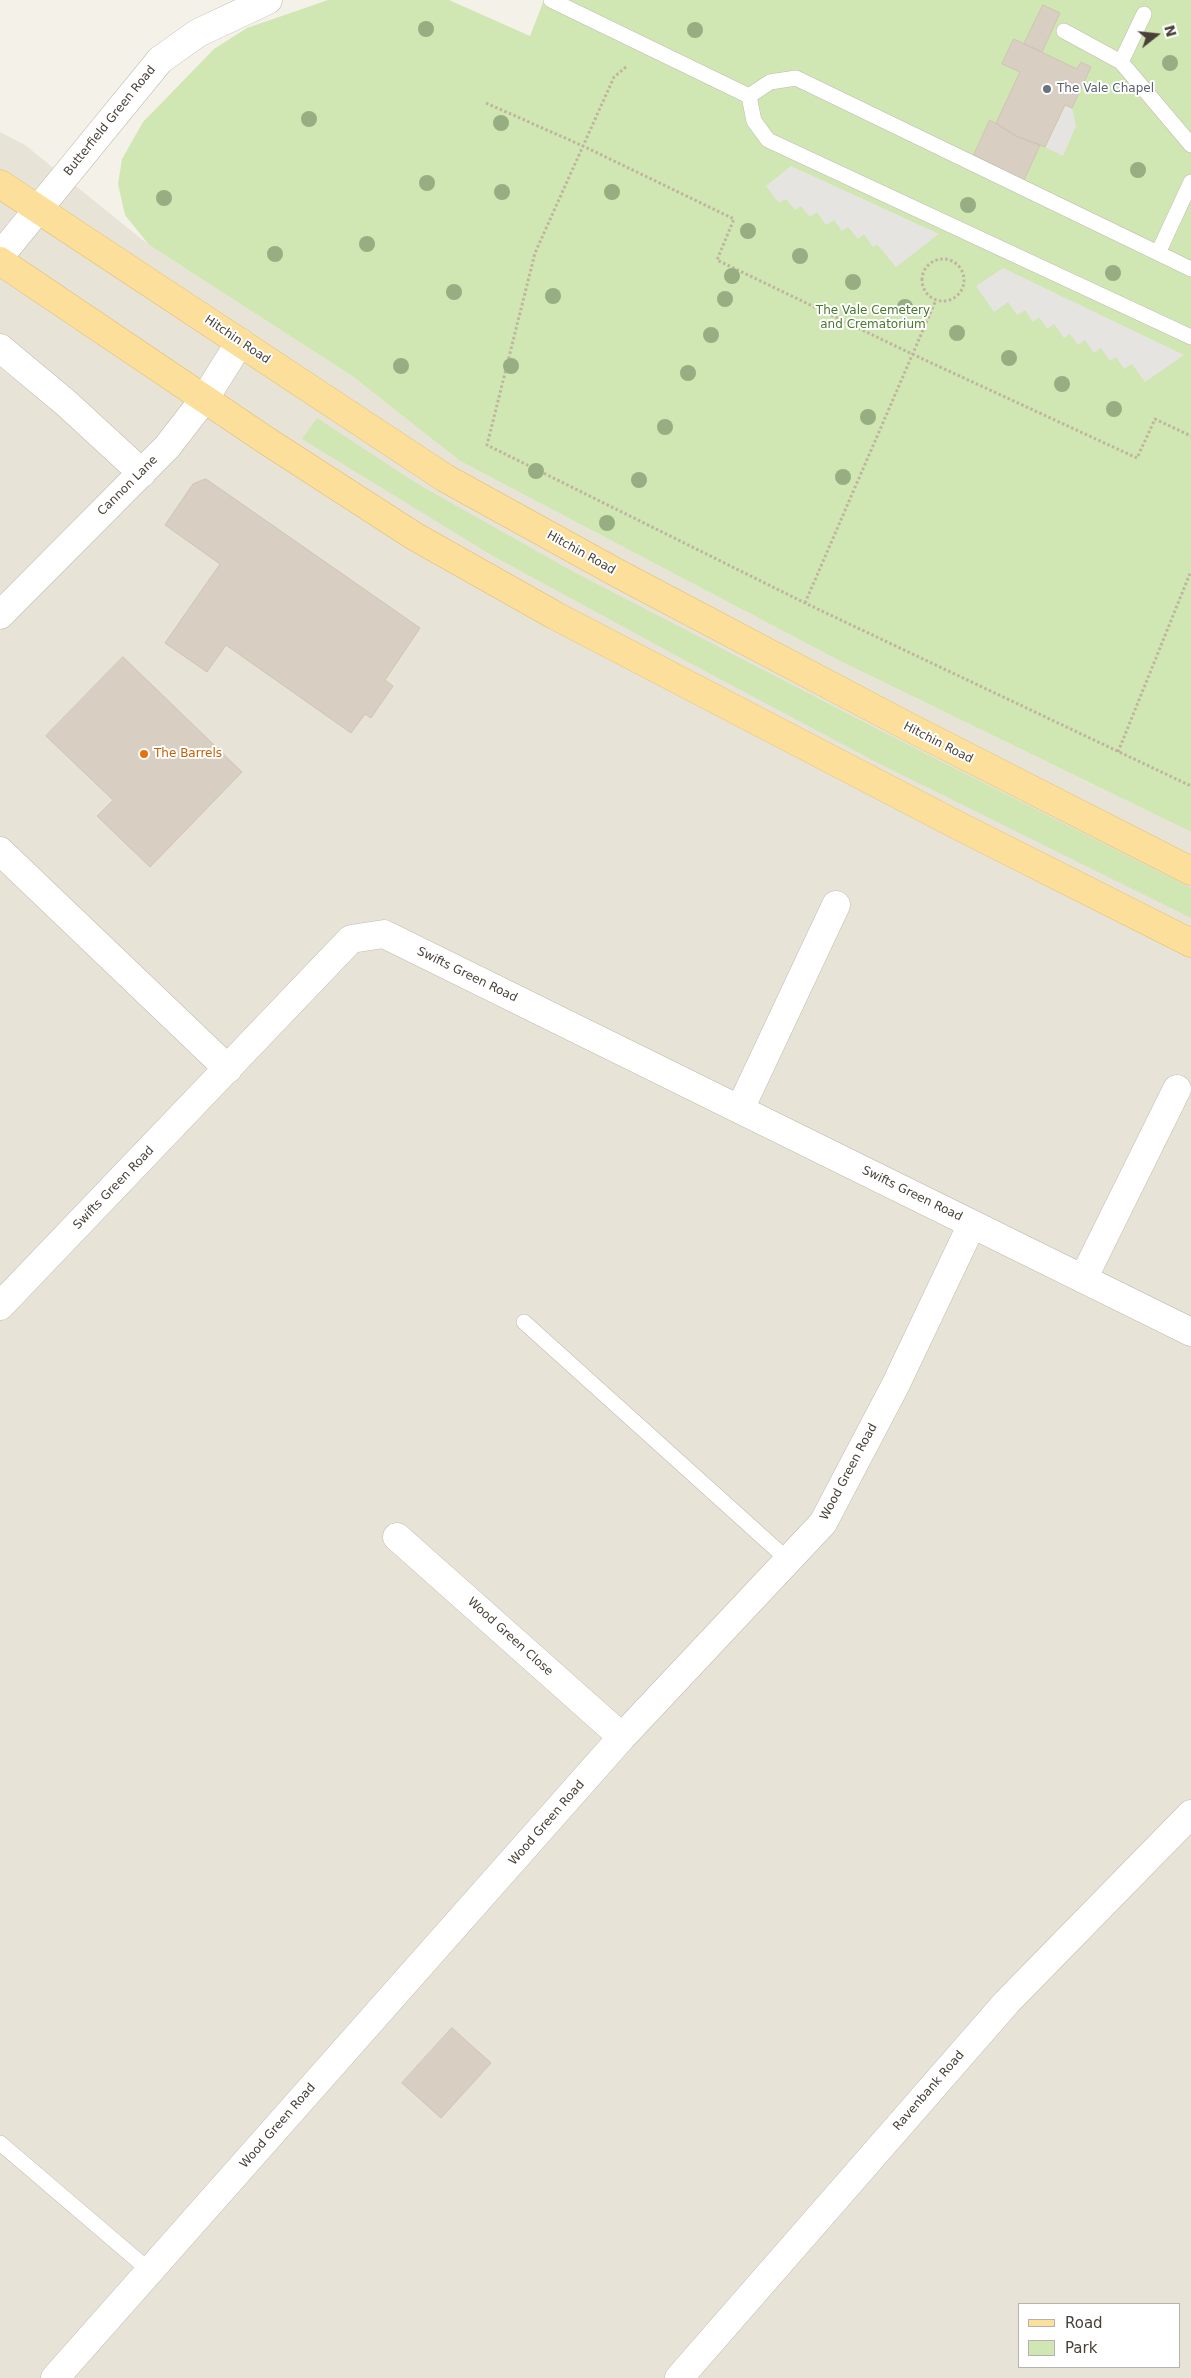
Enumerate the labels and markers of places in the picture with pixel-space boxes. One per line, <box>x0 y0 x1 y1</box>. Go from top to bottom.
place label: The Vale Chapel <box>1057 82 1154 96</box>
marker: The Vale Chapel <box>1041 83 1053 95</box>
place label: The Barrels <box>154 747 222 761</box>
marker: The Barrels <box>138 748 150 760</box>

